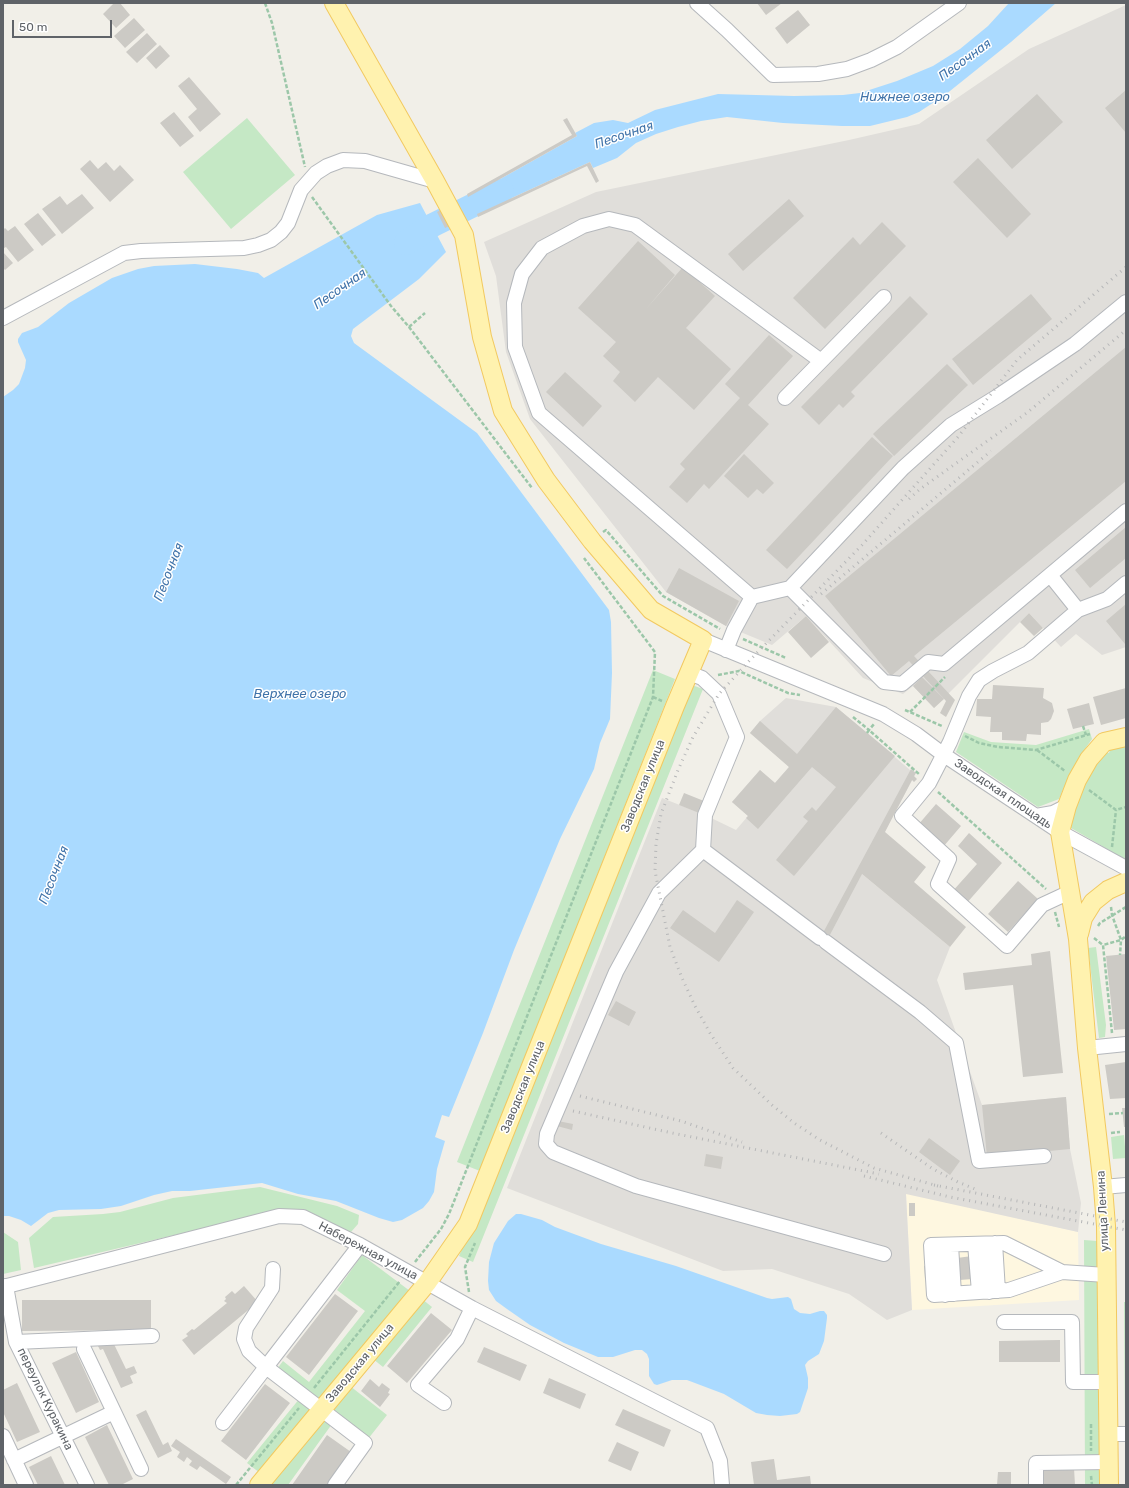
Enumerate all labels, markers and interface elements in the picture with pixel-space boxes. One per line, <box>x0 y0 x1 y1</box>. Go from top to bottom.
scale bar <box>14 12 114 38</box>
text: 50 m <box>19 20 47 34</box>
water label: Песочная <box>936 36 994 84</box>
water label: Нижнее озеро <box>860 89 950 105</box>
water label: Песочная <box>593 118 655 152</box>
water label: Песочная <box>311 265 369 313</box>
water label: Песочная <box>151 541 187 603</box>
water label: Верхнее озеро <box>253 686 347 702</box>
street label: Заводская улица <box>618 738 668 834</box>
street label: Заводская площадь <box>951 756 1055 832</box>
water label: Песочная <box>36 844 72 906</box>
street label: Заводская улица <box>498 1039 548 1135</box>
street label: улица Ленина <box>1094 1170 1112 1252</box>
street label: Набережная улица <box>316 1219 420 1283</box>
street label: Заводская улица <box>323 1321 397 1405</box>
street label: переулок Куракина <box>14 1346 76 1452</box>

